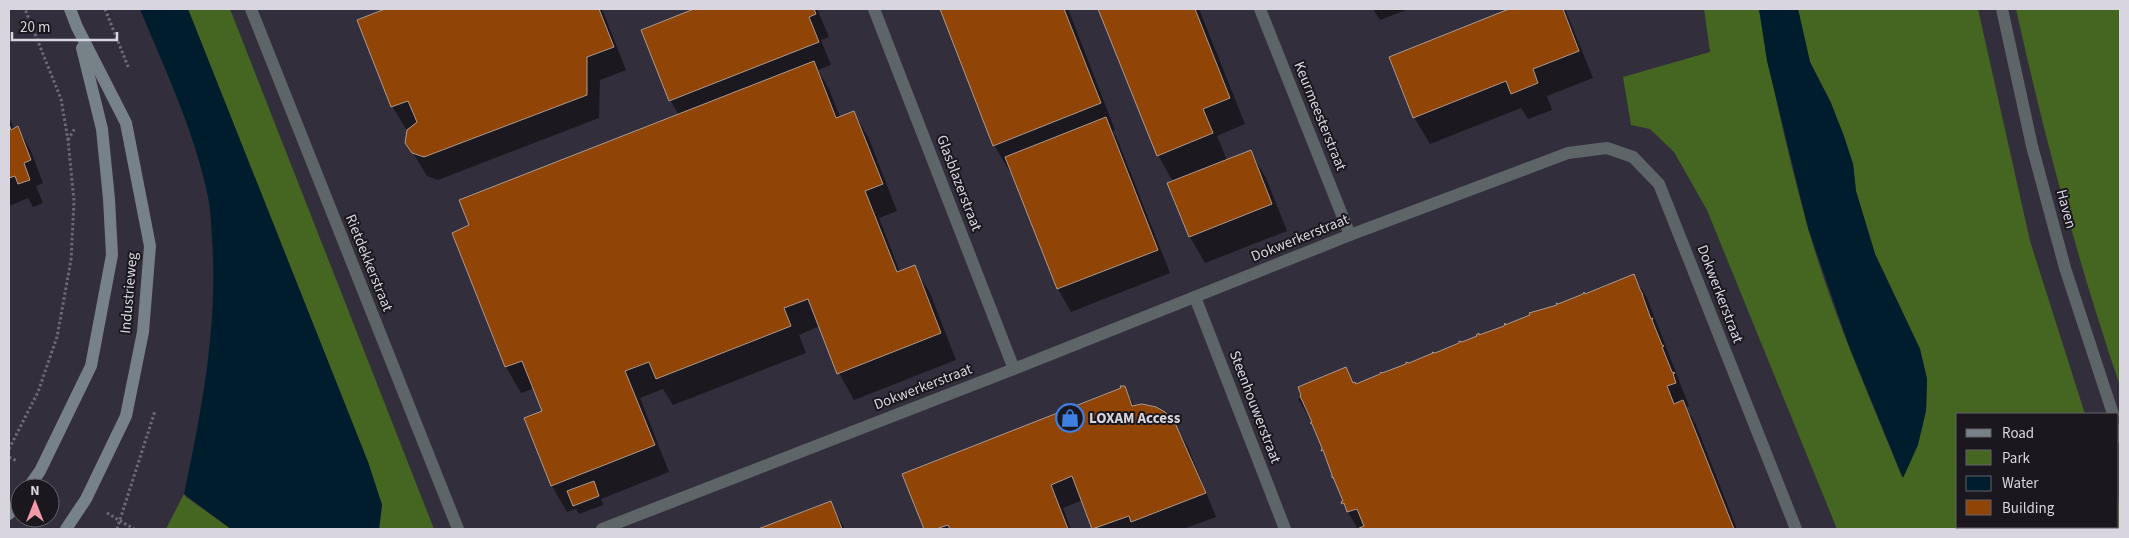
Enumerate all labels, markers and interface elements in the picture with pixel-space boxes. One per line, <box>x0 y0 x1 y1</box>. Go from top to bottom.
scale bar <box>12 10 118 42</box>
text: 20 m <box>20 17 50 38</box>
street label: Keurmeesterstraat <box>1289 58 1351 174</box>
street label: Glasblazerstraat <box>931 132 987 234</box>
street label: Haven <box>2051 187 2081 231</box>
street label: Dokwerkerstraat <box>1248 209 1352 267</box>
street label: Rietdekkerstraat <box>340 211 398 315</box>
street label: Dokwerkerstraat <box>1692 242 1748 346</box>
street label: Industrieweg <box>115 251 143 335</box>
street label: Steenhouwerstraat <box>1224 348 1286 466</box>
street label: Dokwerkerstraat <box>871 359 975 415</box>
shop icon: LOXAM Access <box>1055 403 1085 433</box>
place label: LOXAM Access <box>1089 408 1181 429</box>
legend <box>1956 413 2119 528</box>
text: Road <box>2002 423 2034 444</box>
text: Park <box>2002 448 2031 469</box>
text: Water <box>2002 473 2039 494</box>
north arrow <box>10 478 60 528</box>
text: N <box>30 481 40 501</box>
text: Building <box>2002 498 2055 519</box>

